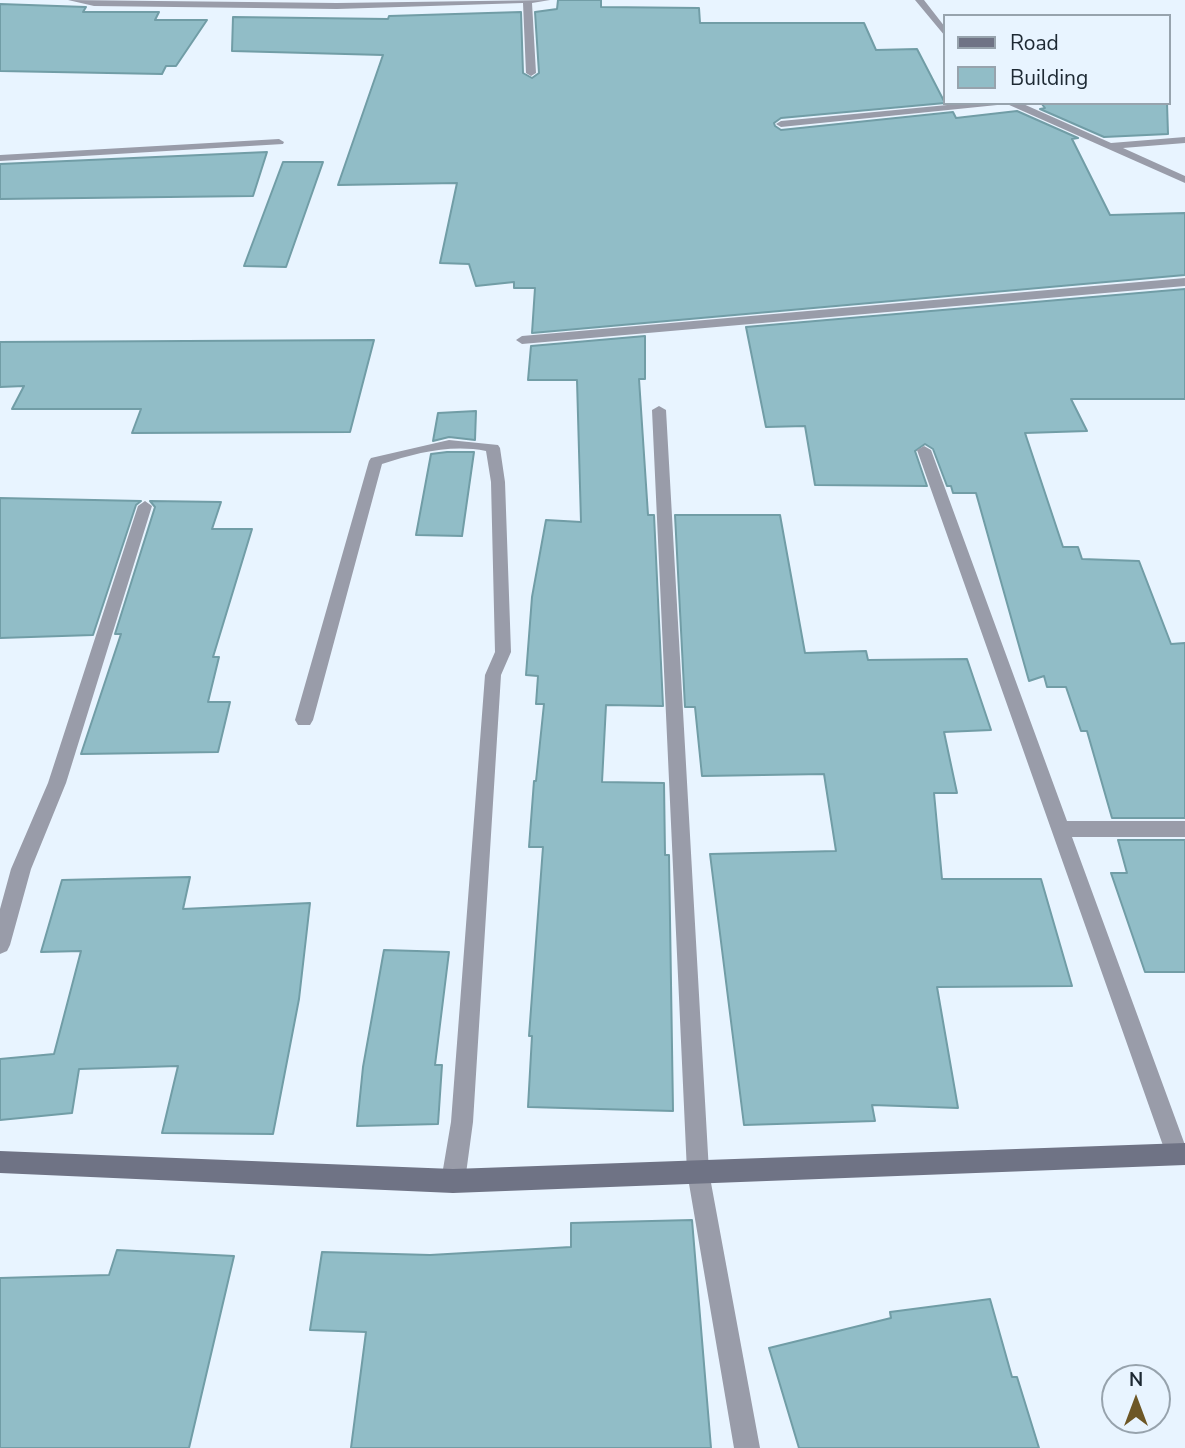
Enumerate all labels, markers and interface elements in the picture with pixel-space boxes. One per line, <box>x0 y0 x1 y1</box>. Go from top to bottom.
legend <box>944 14 1171 105</box>
text: Road <box>1010 29 1059 57</box>
text: Building <box>1010 64 1088 92</box>
north arrow <box>1101 1364 1171 1434</box>
text: N <box>1129 1367 1143 1393</box>

